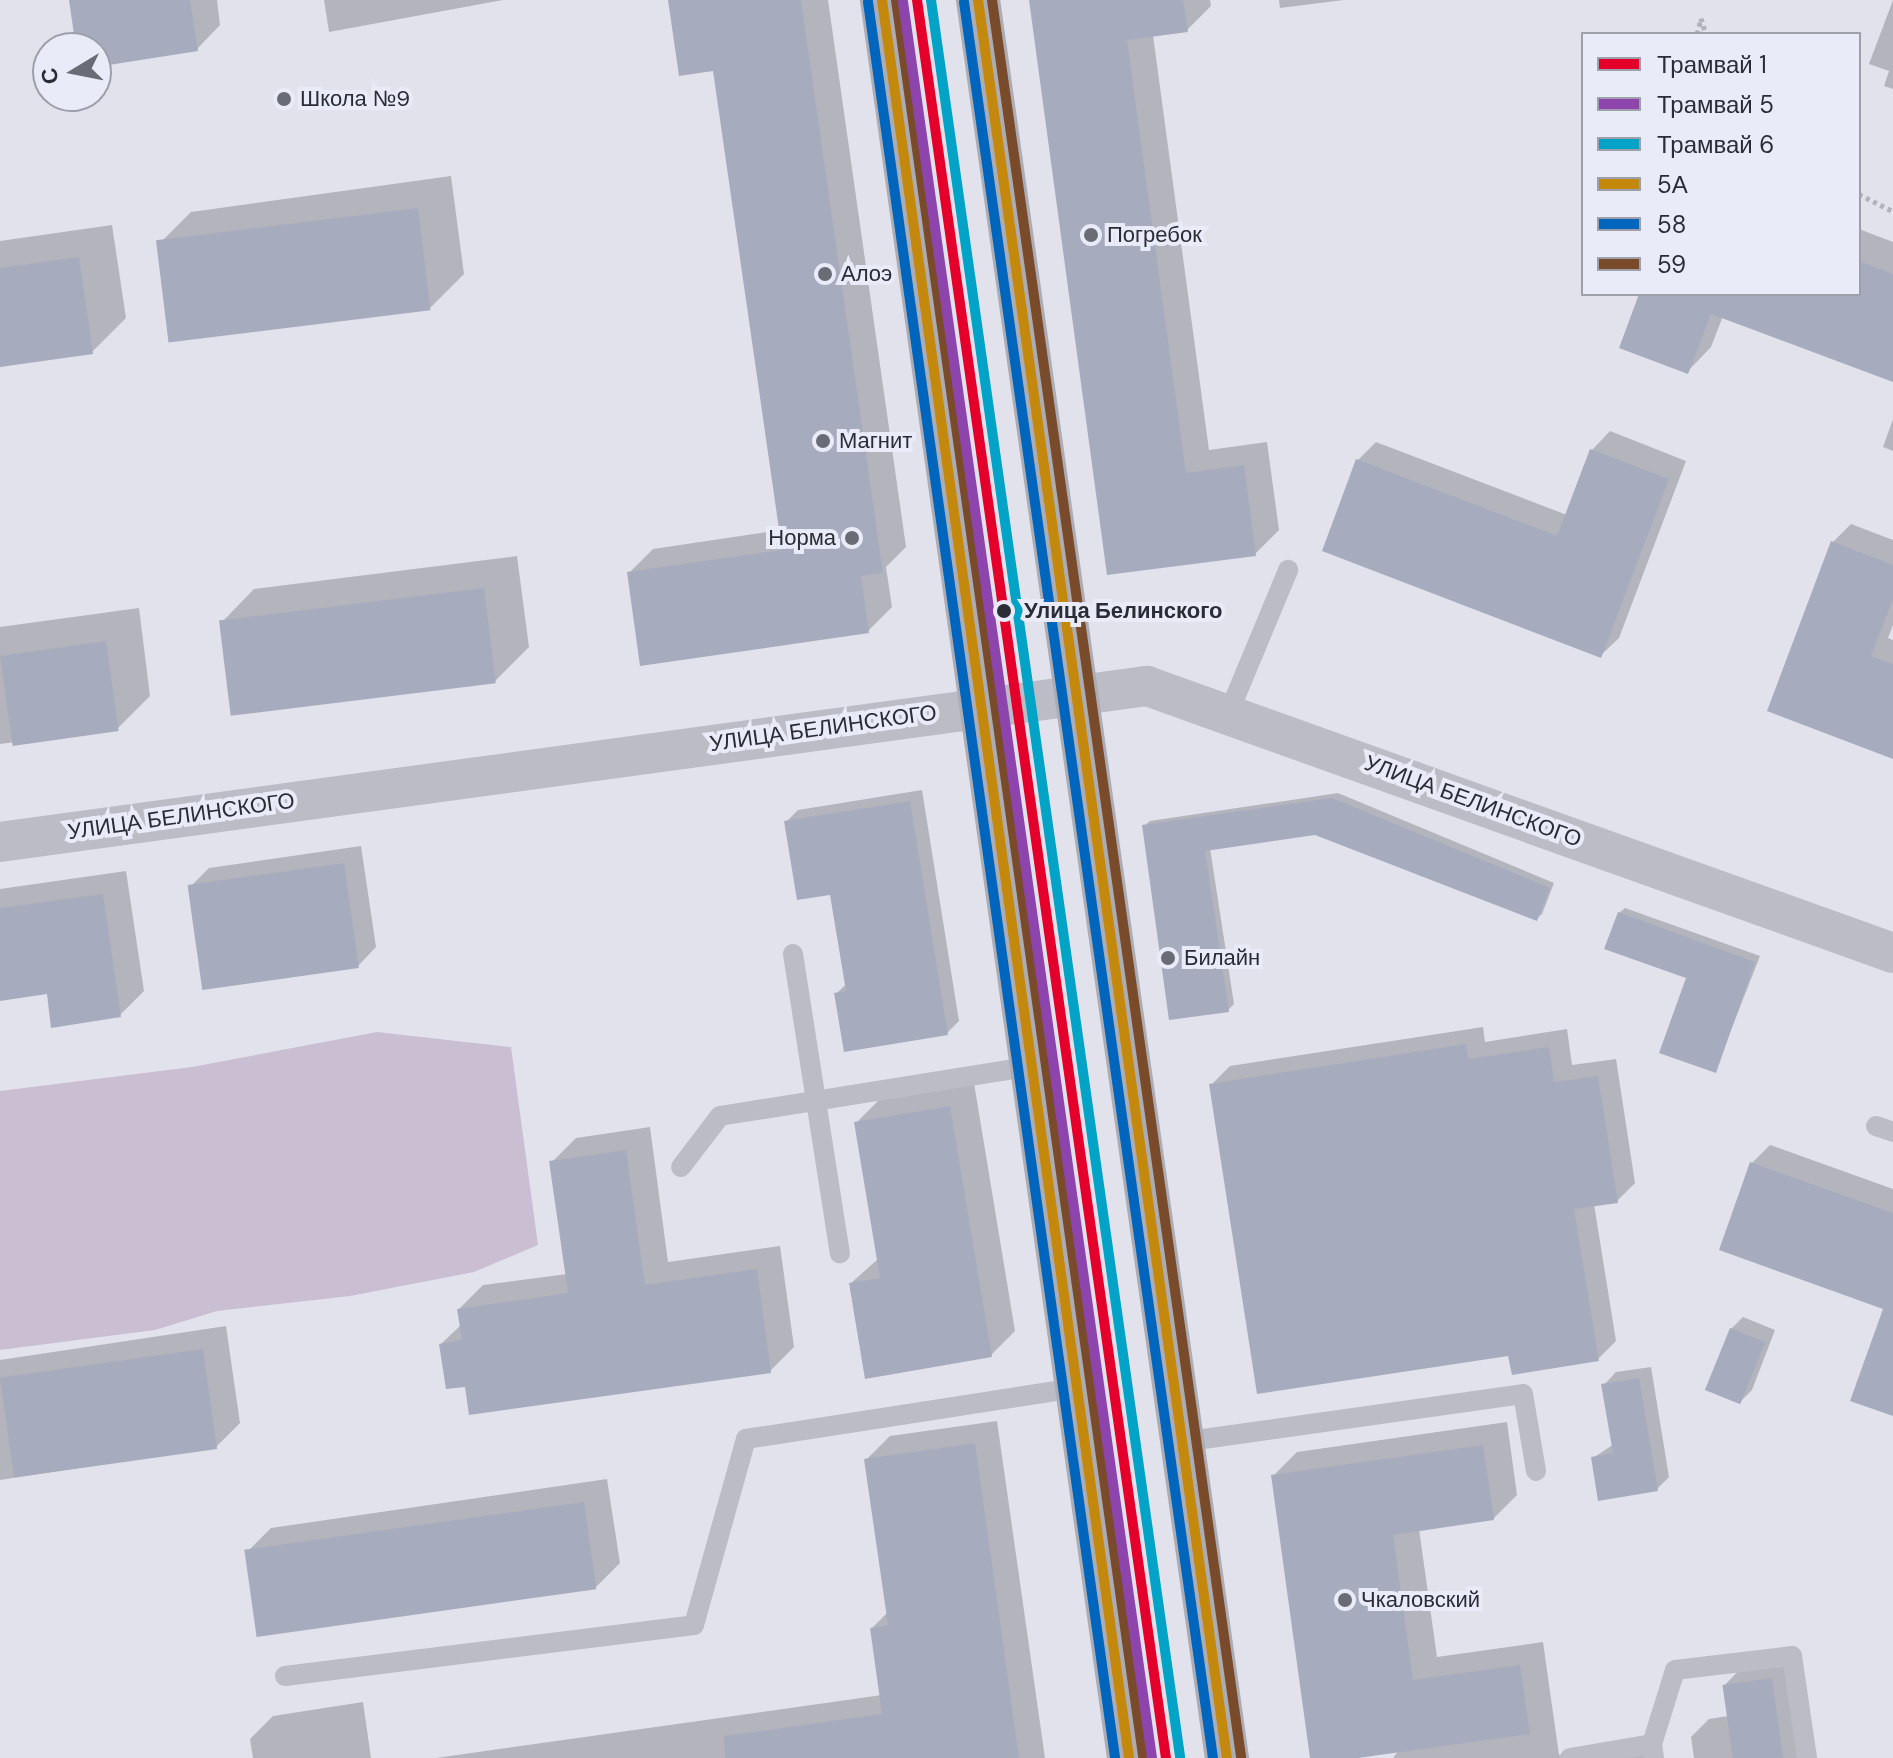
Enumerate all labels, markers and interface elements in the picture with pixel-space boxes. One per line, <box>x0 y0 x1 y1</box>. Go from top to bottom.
north arrow <box>32 32 112 112</box>
legend <box>1581 32 1861 296</box>
text: Трамвай 1 <box>1657 49 1767 80</box>
text: С <box>34 66 66 86</box>
place label: Школа №9 <box>300 86 410 112</box>
text: Трамвай 5 <box>1657 89 1774 120</box>
marker: Школа №9 <box>275 90 293 108</box>
text: Трамвай 6 <box>1657 129 1774 160</box>
text: 5А <box>1657 169 1688 200</box>
text: 58 <box>1657 209 1686 240</box>
place label: Погребок <box>1107 222 1202 248</box>
marker: Погребок <box>1082 226 1100 244</box>
text: 59 <box>1657 249 1686 280</box>
place label: Алоэ <box>841 261 892 287</box>
marker: Алоэ <box>816 265 834 283</box>
place label: Магнит <box>839 428 912 454</box>
marker: Магнит <box>814 432 832 450</box>
place label: Норма <box>768 525 836 551</box>
marker: Норма <box>843 529 861 547</box>
marker: Улица Белинского <box>991 598 1017 624</box>
place label: Улица Белинского <box>1024 598 1223 624</box>
street label: УЛИЦА БЕЛИНСКОГО <box>708 699 938 757</box>
street label: УЛИЦА БЕЛИНСКОГО <box>1361 749 1585 853</box>
street label: УЛИЦА БЕЛИНСКОГО <box>66 787 296 845</box>
place label: Билайн <box>1184 945 1260 971</box>
marker: Билайн <box>1159 949 1177 967</box>
place label: Чкаловский <box>1361 1587 1480 1613</box>
marker: Чкаловский <box>1336 1591 1354 1609</box>

